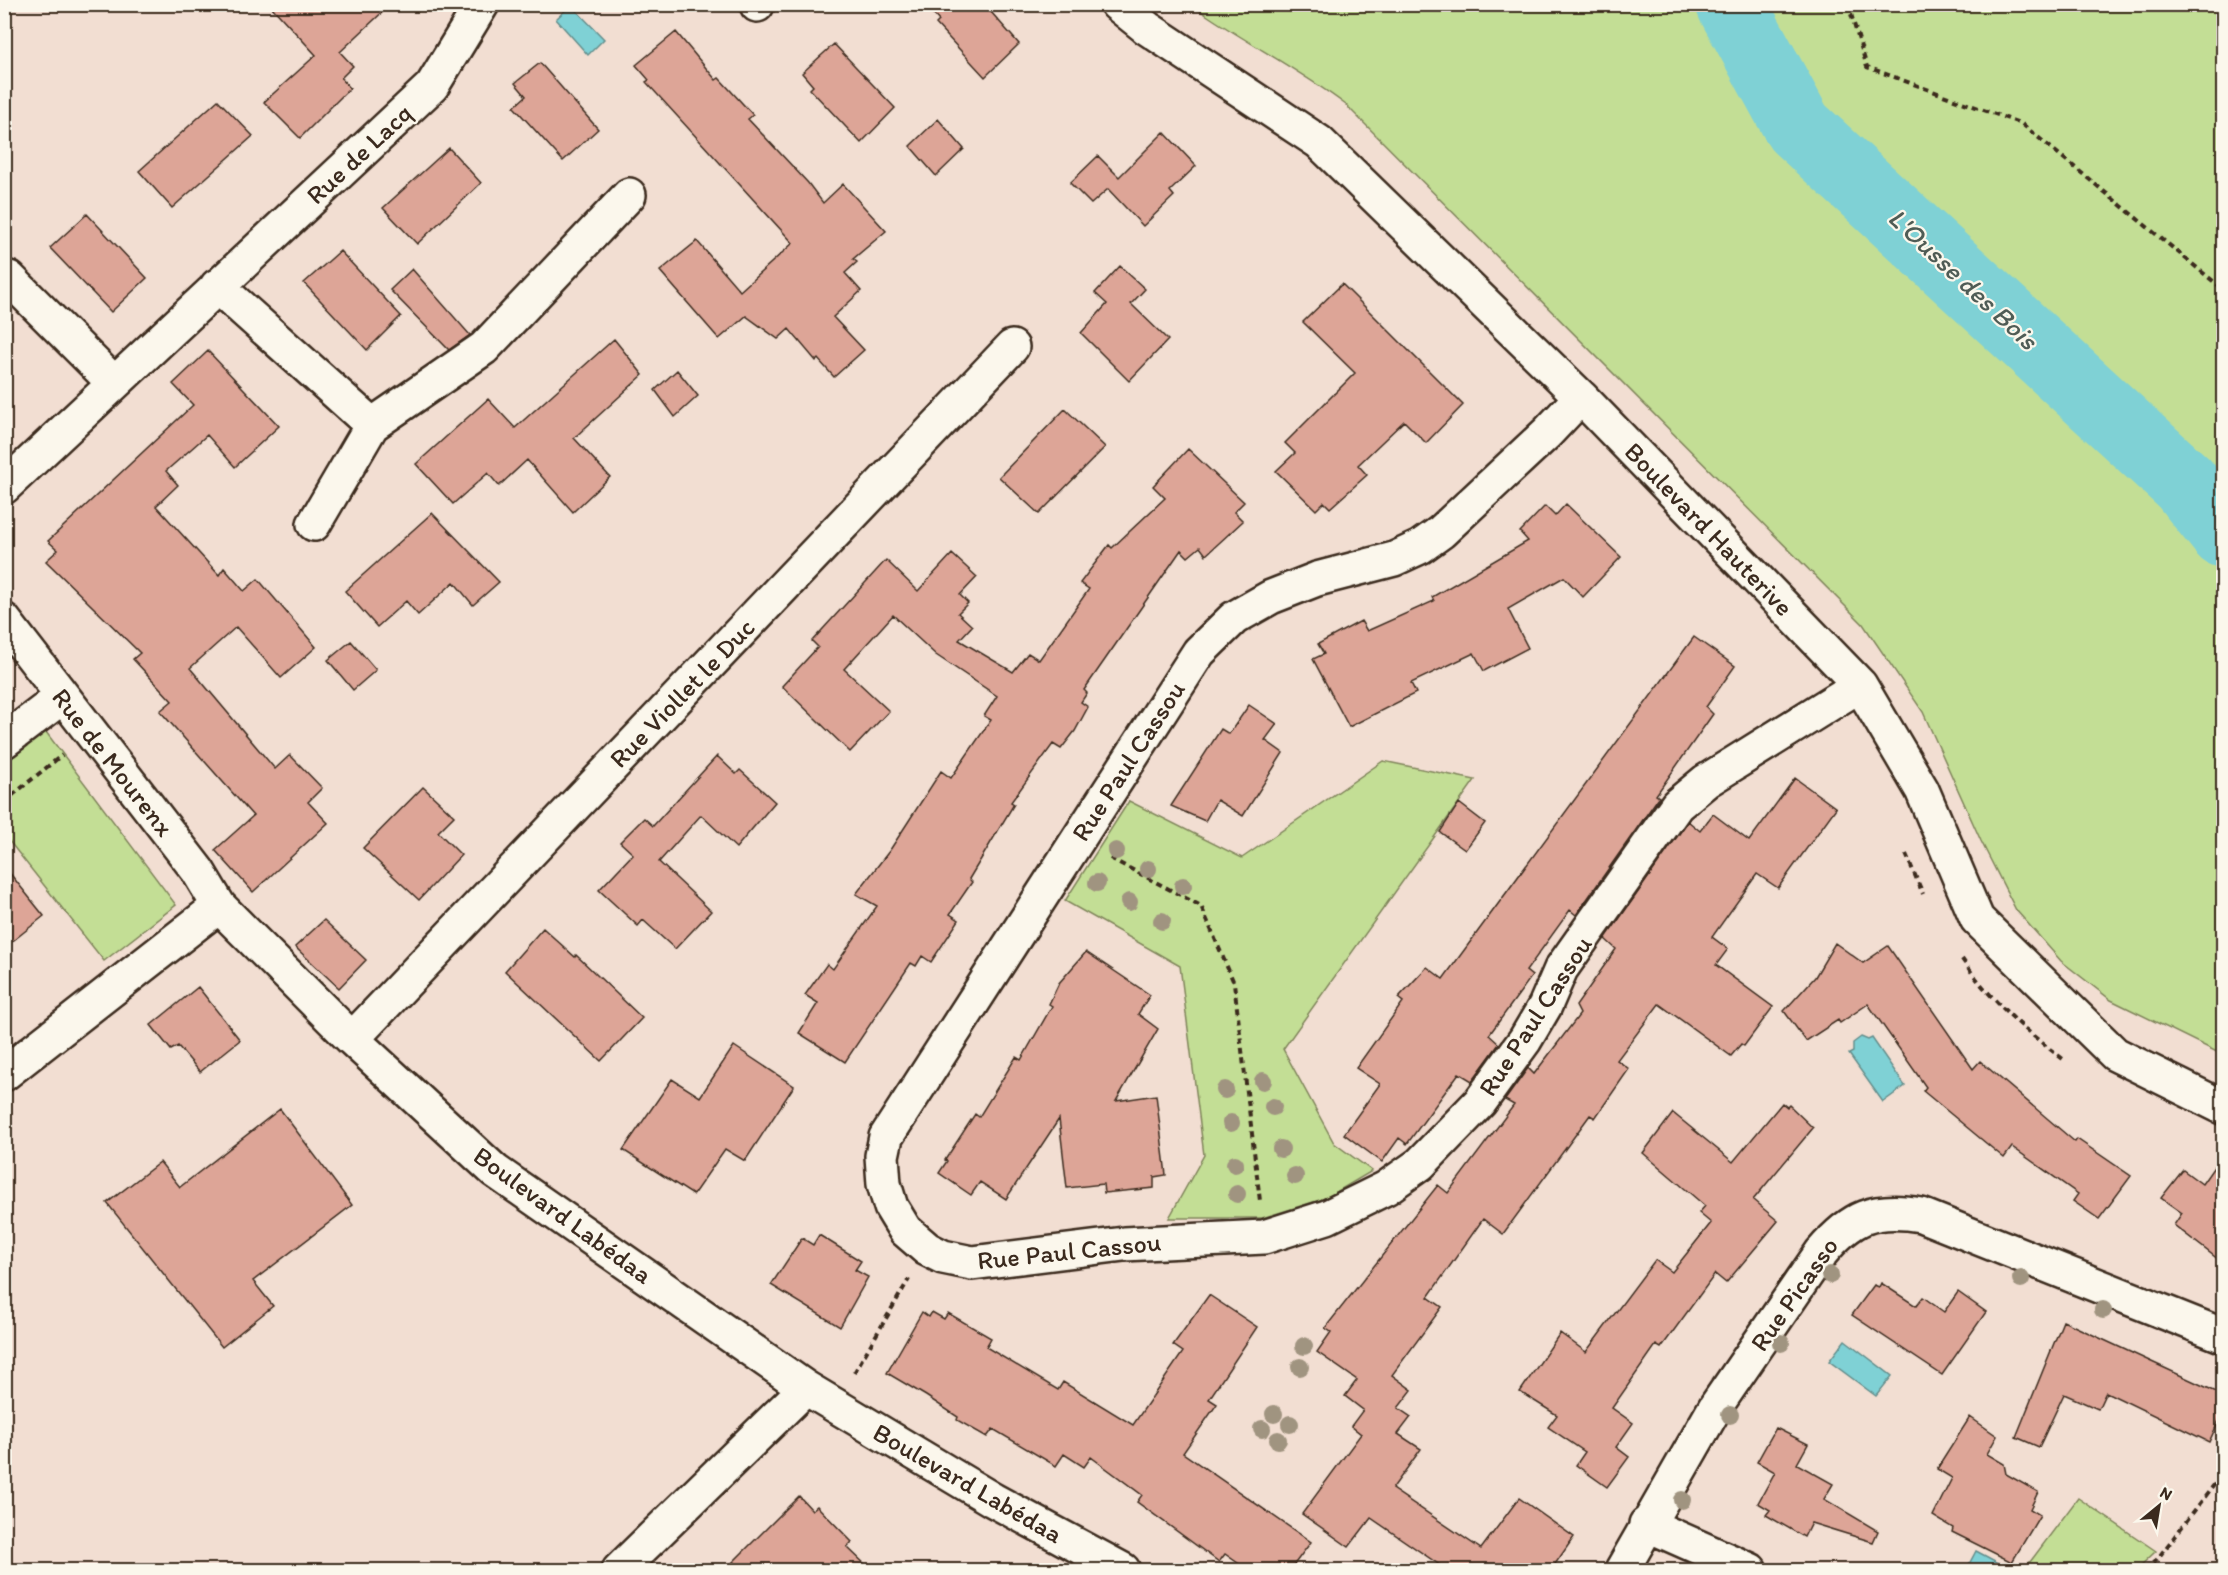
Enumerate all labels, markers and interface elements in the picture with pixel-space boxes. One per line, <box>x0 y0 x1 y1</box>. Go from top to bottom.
street label: Rue de Lacq <box>300 97 418 211</box>
water label: L'Ousse des Bois <box>1882 201 2046 357</box>
street label: Boulevard Hauterive <box>1618 435 1800 623</box>
street label: Rue Viollet le Duc <box>603 612 761 774</box>
street label: Rue Paul Cassou <box>1064 675 1192 847</box>
street label: Rue de Mourenx <box>45 682 181 842</box>
street label: Rue Paul Cassou <box>1471 930 1599 1102</box>
street label: Boulevard Labédaa <box>467 1139 659 1291</box>
street label: Rue Paul Cassou <box>976 1225 1162 1277</box>
street label: Rue Picasso <box>1743 1231 1845 1357</box>
street label: Boulevard Labédaa <box>868 1416 1069 1550</box>
north arrow <box>2129 1476 2189 1536</box>
text: N <box>2157 1483 2176 1504</box>

